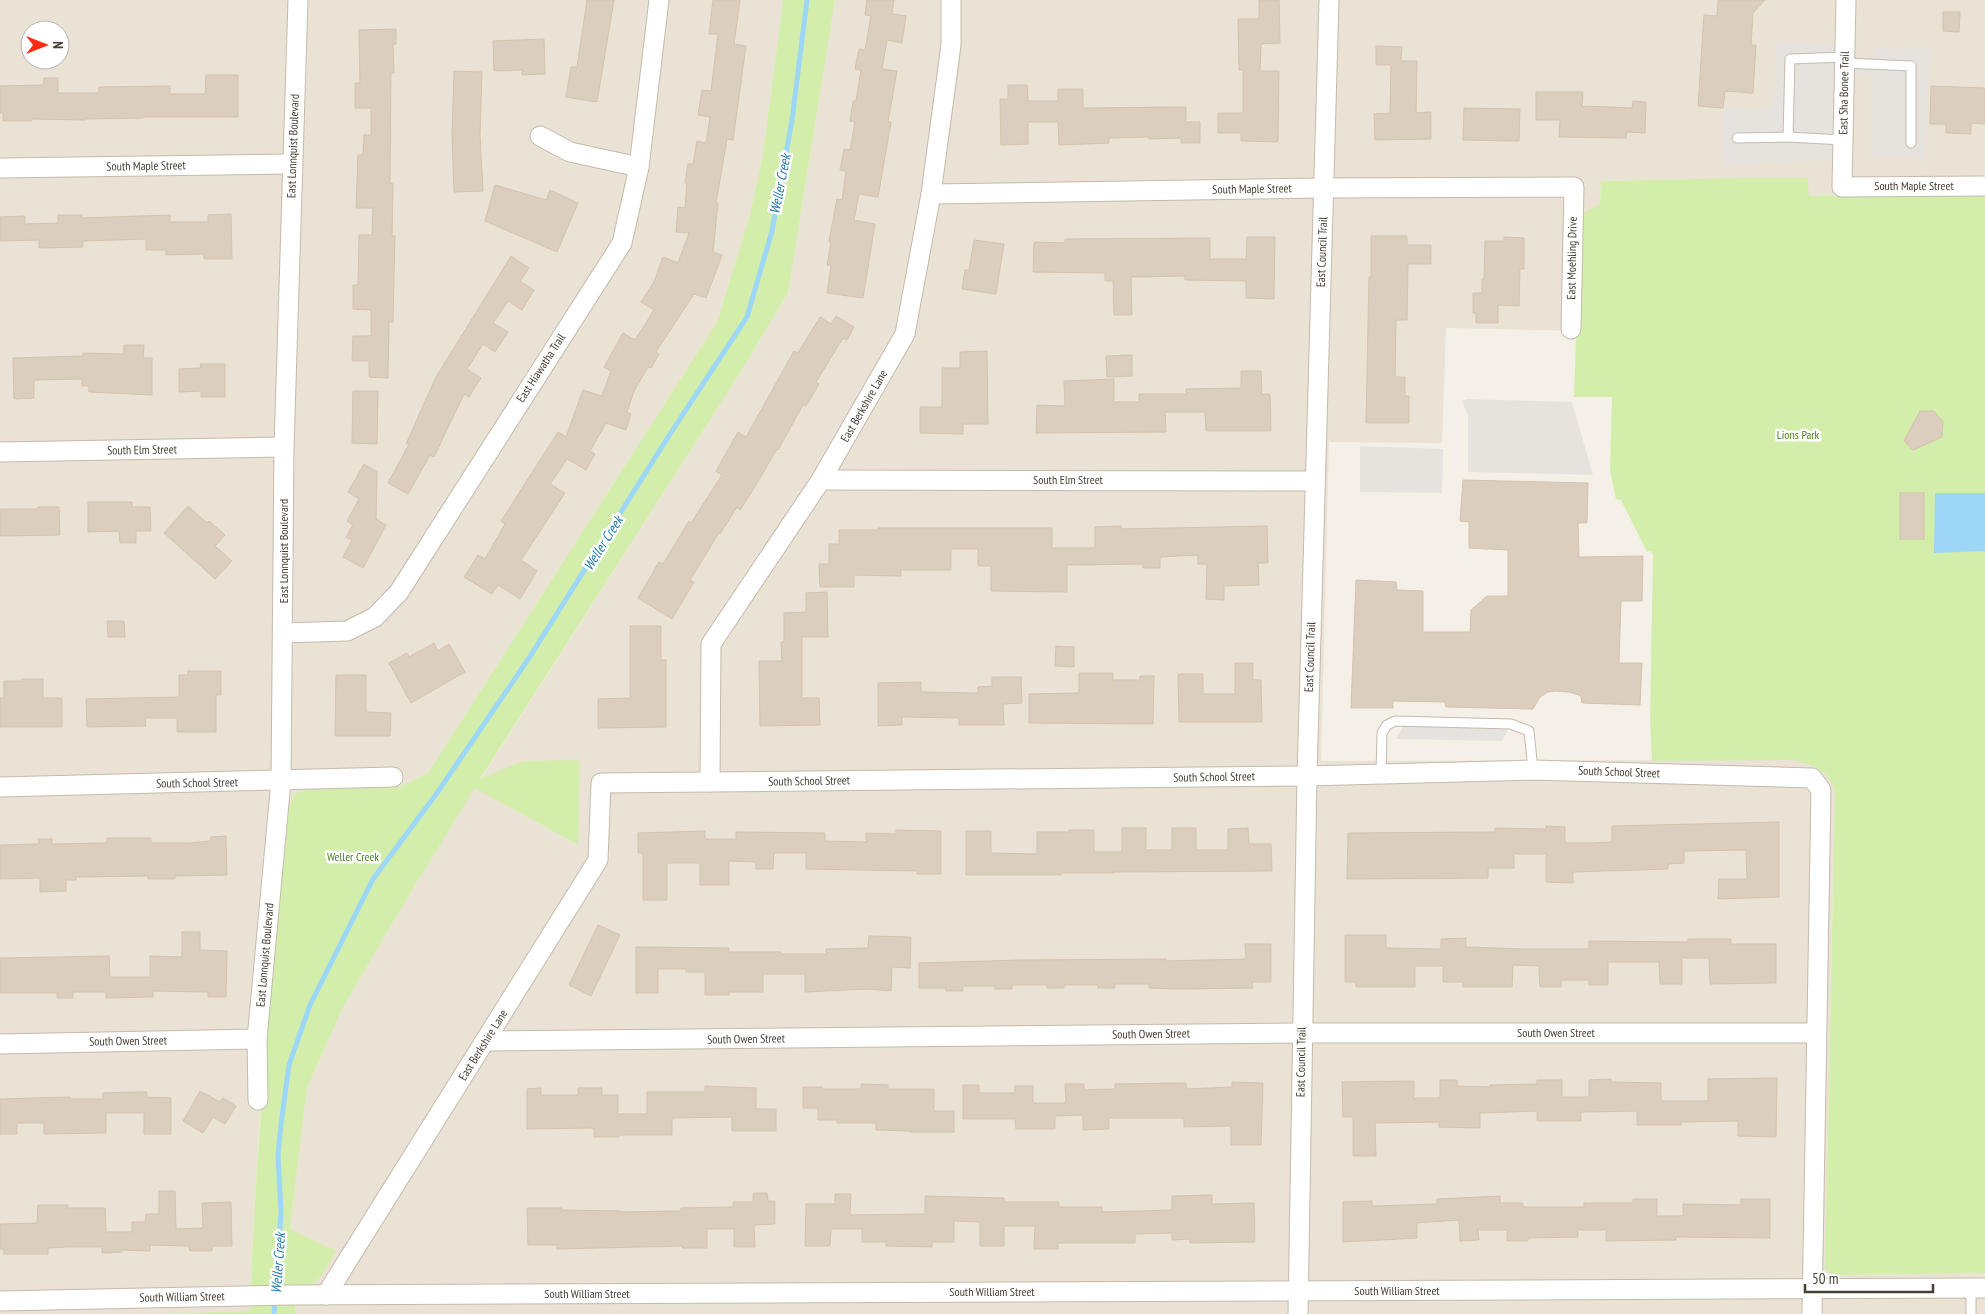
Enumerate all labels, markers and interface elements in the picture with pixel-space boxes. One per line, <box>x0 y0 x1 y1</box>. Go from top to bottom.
north arrow <box>20 20 70 70</box>
text: N <box>49 41 67 49</box>
street label: East Sha Bonee Trail <box>1835 51 1852 135</box>
street label: East Lonnquist Boulevard <box>283 94 302 198</box>
water label: Weller Creek <box>765 151 795 216</box>
street label: South Maple Street <box>106 157 187 174</box>
street label: South Maple Street <box>1874 178 1954 193</box>
street label: South Maple Street <box>1212 180 1293 197</box>
street label: East Council Trail <box>1313 216 1330 287</box>
street label: East Moehling Drive <box>1563 216 1580 300</box>
street label: East Hiawatha Trail <box>513 330 568 405</box>
street label: East Berkshire Lane <box>837 367 890 445</box>
park label: Lions Park <box>1777 427 1820 442</box>
street label: South Elm Street <box>107 441 178 458</box>
street label: South Elm Street <box>1033 472 1104 487</box>
street label: East Lonnquist Boulevard <box>276 499 291 603</box>
water label: Weller Creek <box>579 511 628 574</box>
street label: East Council Trail <box>1301 621 1318 692</box>
street label: South School Street <box>1578 763 1661 780</box>
street label: South School Street <box>1173 768 1256 785</box>
street label: South School Street <box>768 772 851 789</box>
street label: South School Street <box>156 774 239 791</box>
park label: Weller Creek <box>327 849 379 864</box>
street label: East Lonnquist Boulevard <box>252 902 277 1008</box>
street label: East Berkshire Lane <box>455 1006 510 1083</box>
street label: South Owen Street <box>1112 1025 1191 1042</box>
street label: South Owen Street <box>1517 1025 1596 1040</box>
street label: East Council Trail <box>1292 1026 1309 1097</box>
street label: South Owen Street <box>707 1030 786 1047</box>
street label: South Owen Street <box>89 1032 168 1049</box>
water label: Weller Creek <box>267 1231 289 1294</box>
scale bar <box>1805 1262 1932 1294</box>
text: 50 m <box>1812 1269 1838 1288</box>
street label: South William Street <box>1354 1283 1440 1298</box>
street label: South William Street <box>949 1284 1035 1299</box>
street label: South William Street <box>544 1286 630 1301</box>
street label: South William Street <box>139 1288 225 1305</box>

